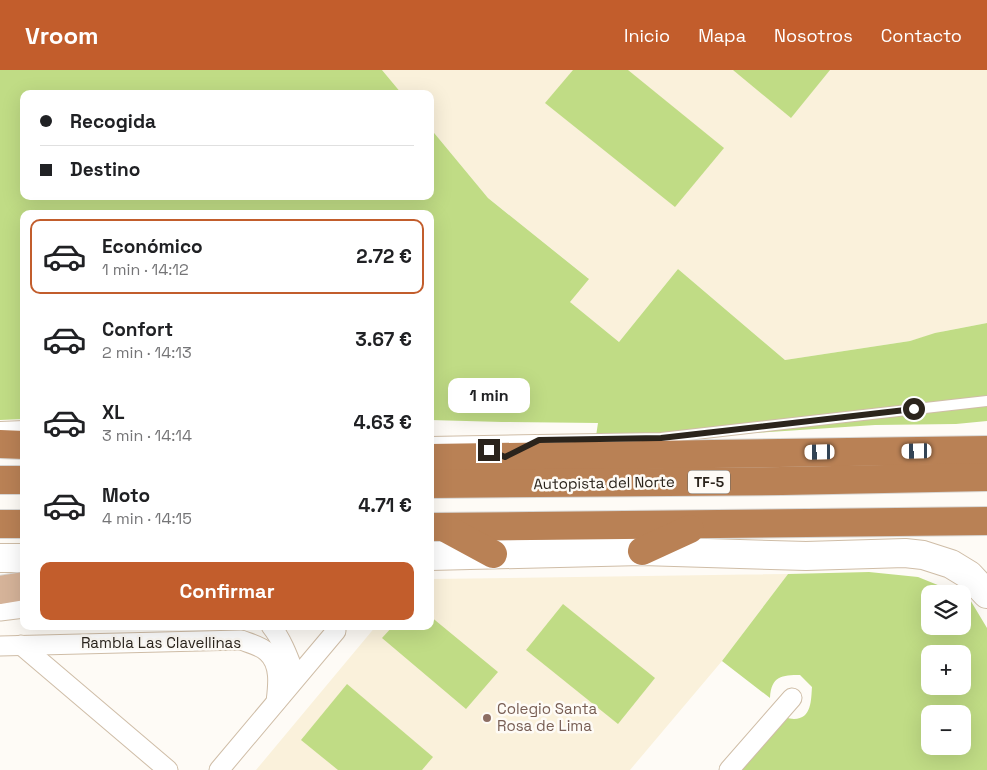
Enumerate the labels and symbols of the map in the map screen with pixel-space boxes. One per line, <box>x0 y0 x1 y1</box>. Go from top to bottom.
callout: 1 min <box>448 378 530 412</box>
route start <box>903 398 925 420</box>
route end <box>478 439 500 461</box>
car <box>901 443 932 459</box>
car <box>804 444 835 460</box>
road number: TF-5 <box>688 471 730 494</box>
street label: Autopista del Norte <box>533 472 675 493</box>
street label: Rambla Las Clavellinas <box>81 633 241 652</box>
place label: Colegio Santa Rosa de Lima <box>497 699 598 735</box>
marker: Colegio Santa Rosa de Lima <box>481 712 493 724</box>

